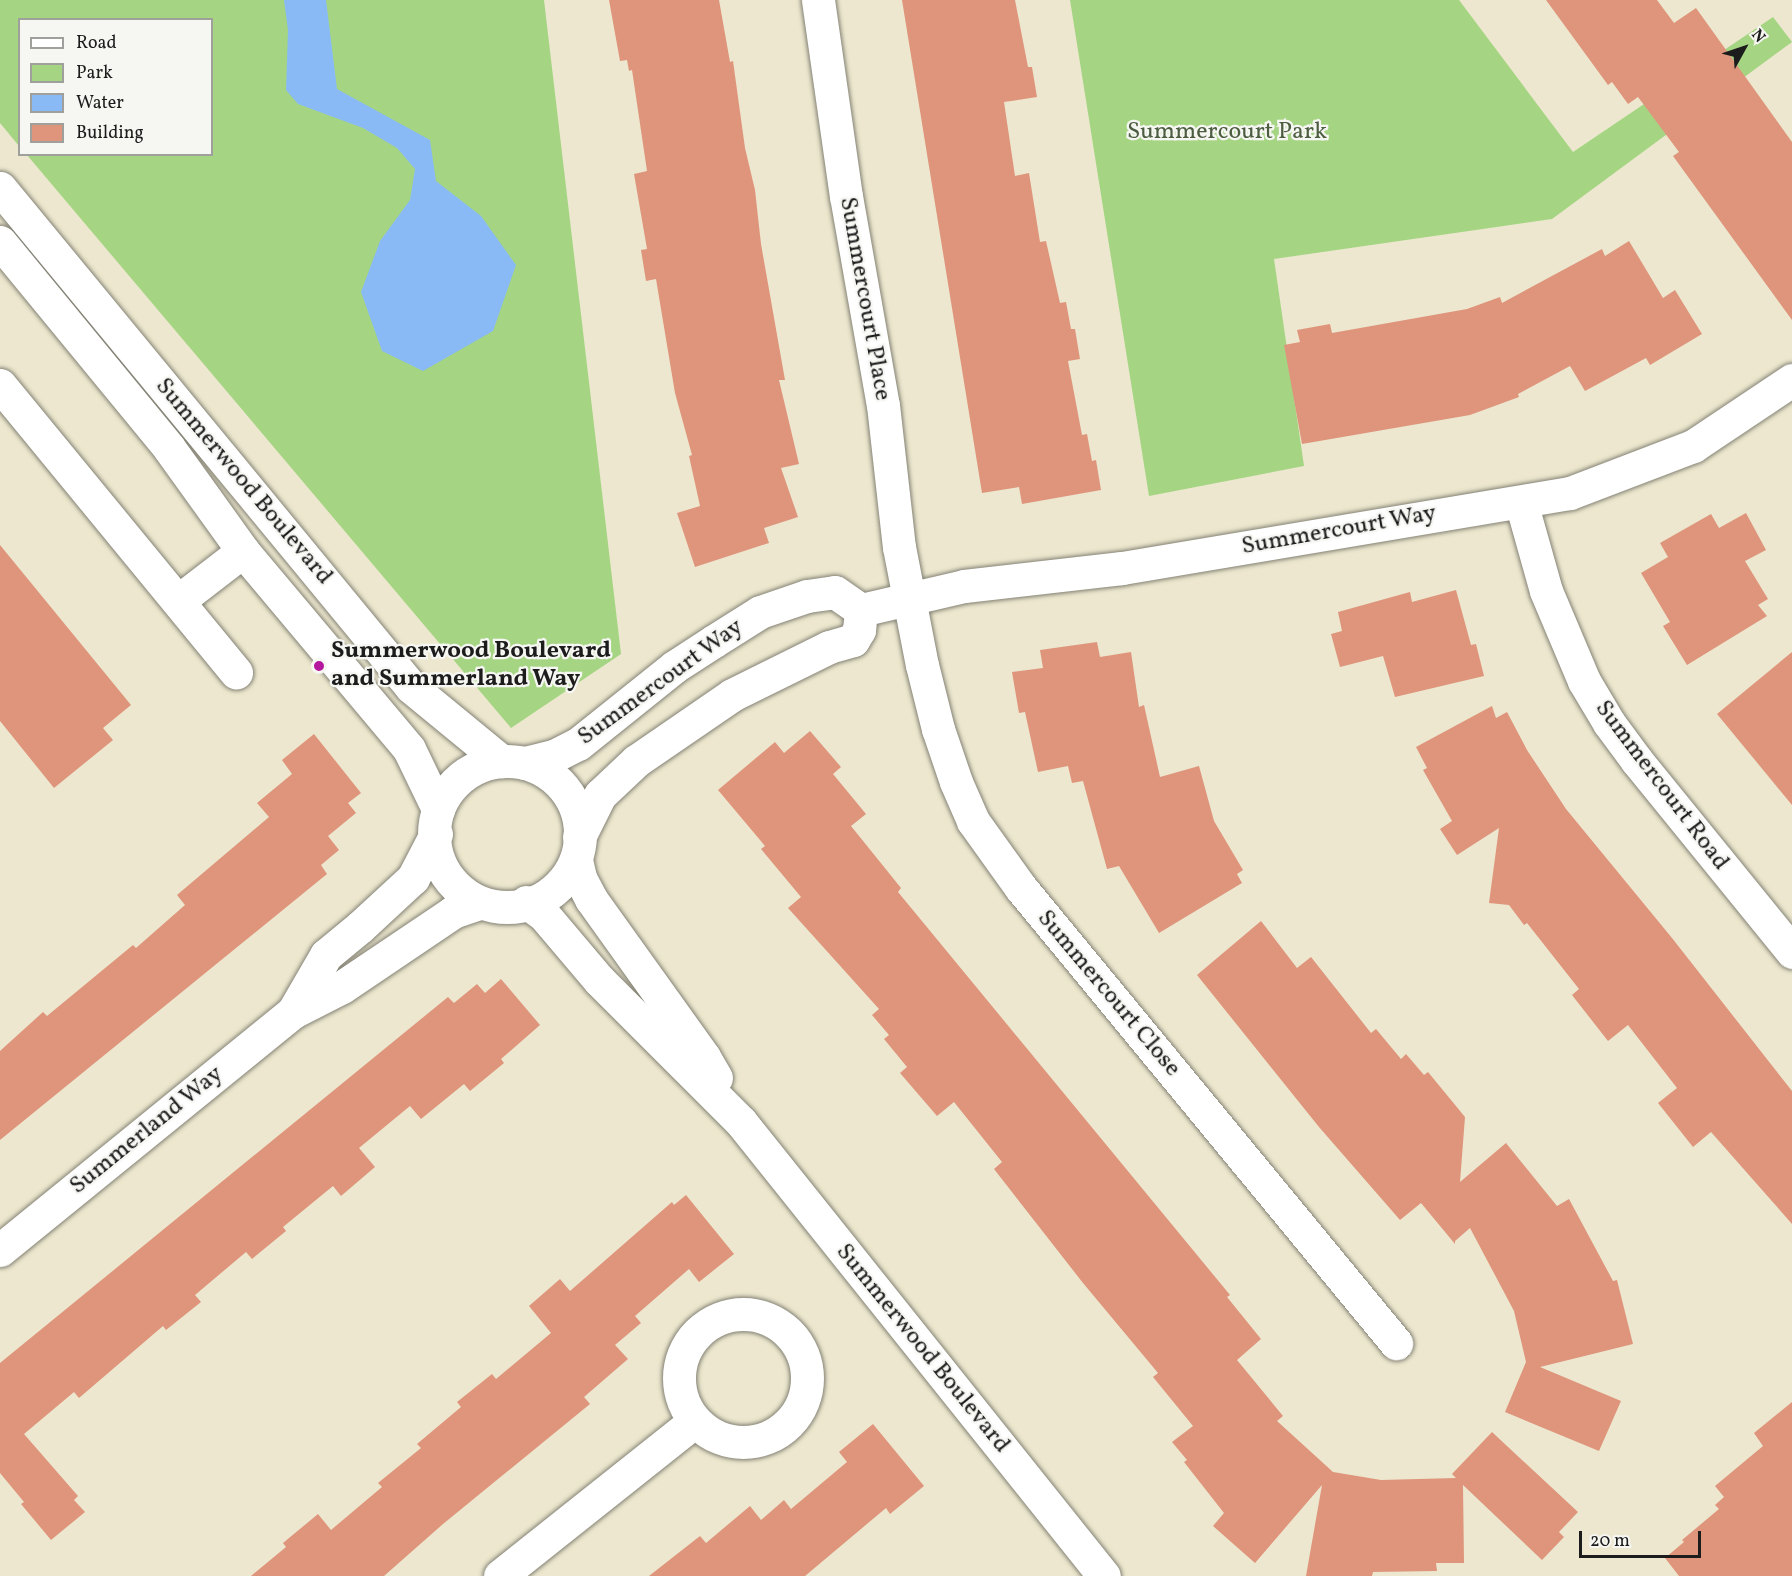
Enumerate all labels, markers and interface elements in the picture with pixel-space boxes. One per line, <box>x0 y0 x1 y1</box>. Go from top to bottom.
legend <box>18 18 213 156</box>
north arrow <box>1714 18 1774 78</box>
text: N <box>1746 25 1770 48</box>
text: Road <box>76 31 117 56</box>
text: Park <box>76 61 113 86</box>
text: Water <box>76 91 124 116</box>
park label: Summercourt Park <box>1127 119 1327 147</box>
text: Building <box>76 121 144 146</box>
street label: Summercourt Place <box>832 195 896 403</box>
street label: Summerwood Boulevard <box>148 373 338 591</box>
street label: Summercourt Way <box>1239 500 1439 562</box>
street label: Summercourt Way <box>573 613 749 753</box>
place label: Summerwood Boulevard and Summerland Way <box>331 638 611 694</box>
marker: Summerwood Boulevard and Summerland Way <box>312 659 326 673</box>
street label: Summercourt Road <box>1588 695 1734 877</box>
street label: Summercourt Close <box>1030 905 1186 1083</box>
street label: Summerland Way <box>64 1060 230 1202</box>
street label: Summerwood Boulevard <box>829 1239 1015 1459</box>
scale bar <box>1582 1519 1704 1557</box>
text: 20 m <box>1590 1529 1630 1554</box>

